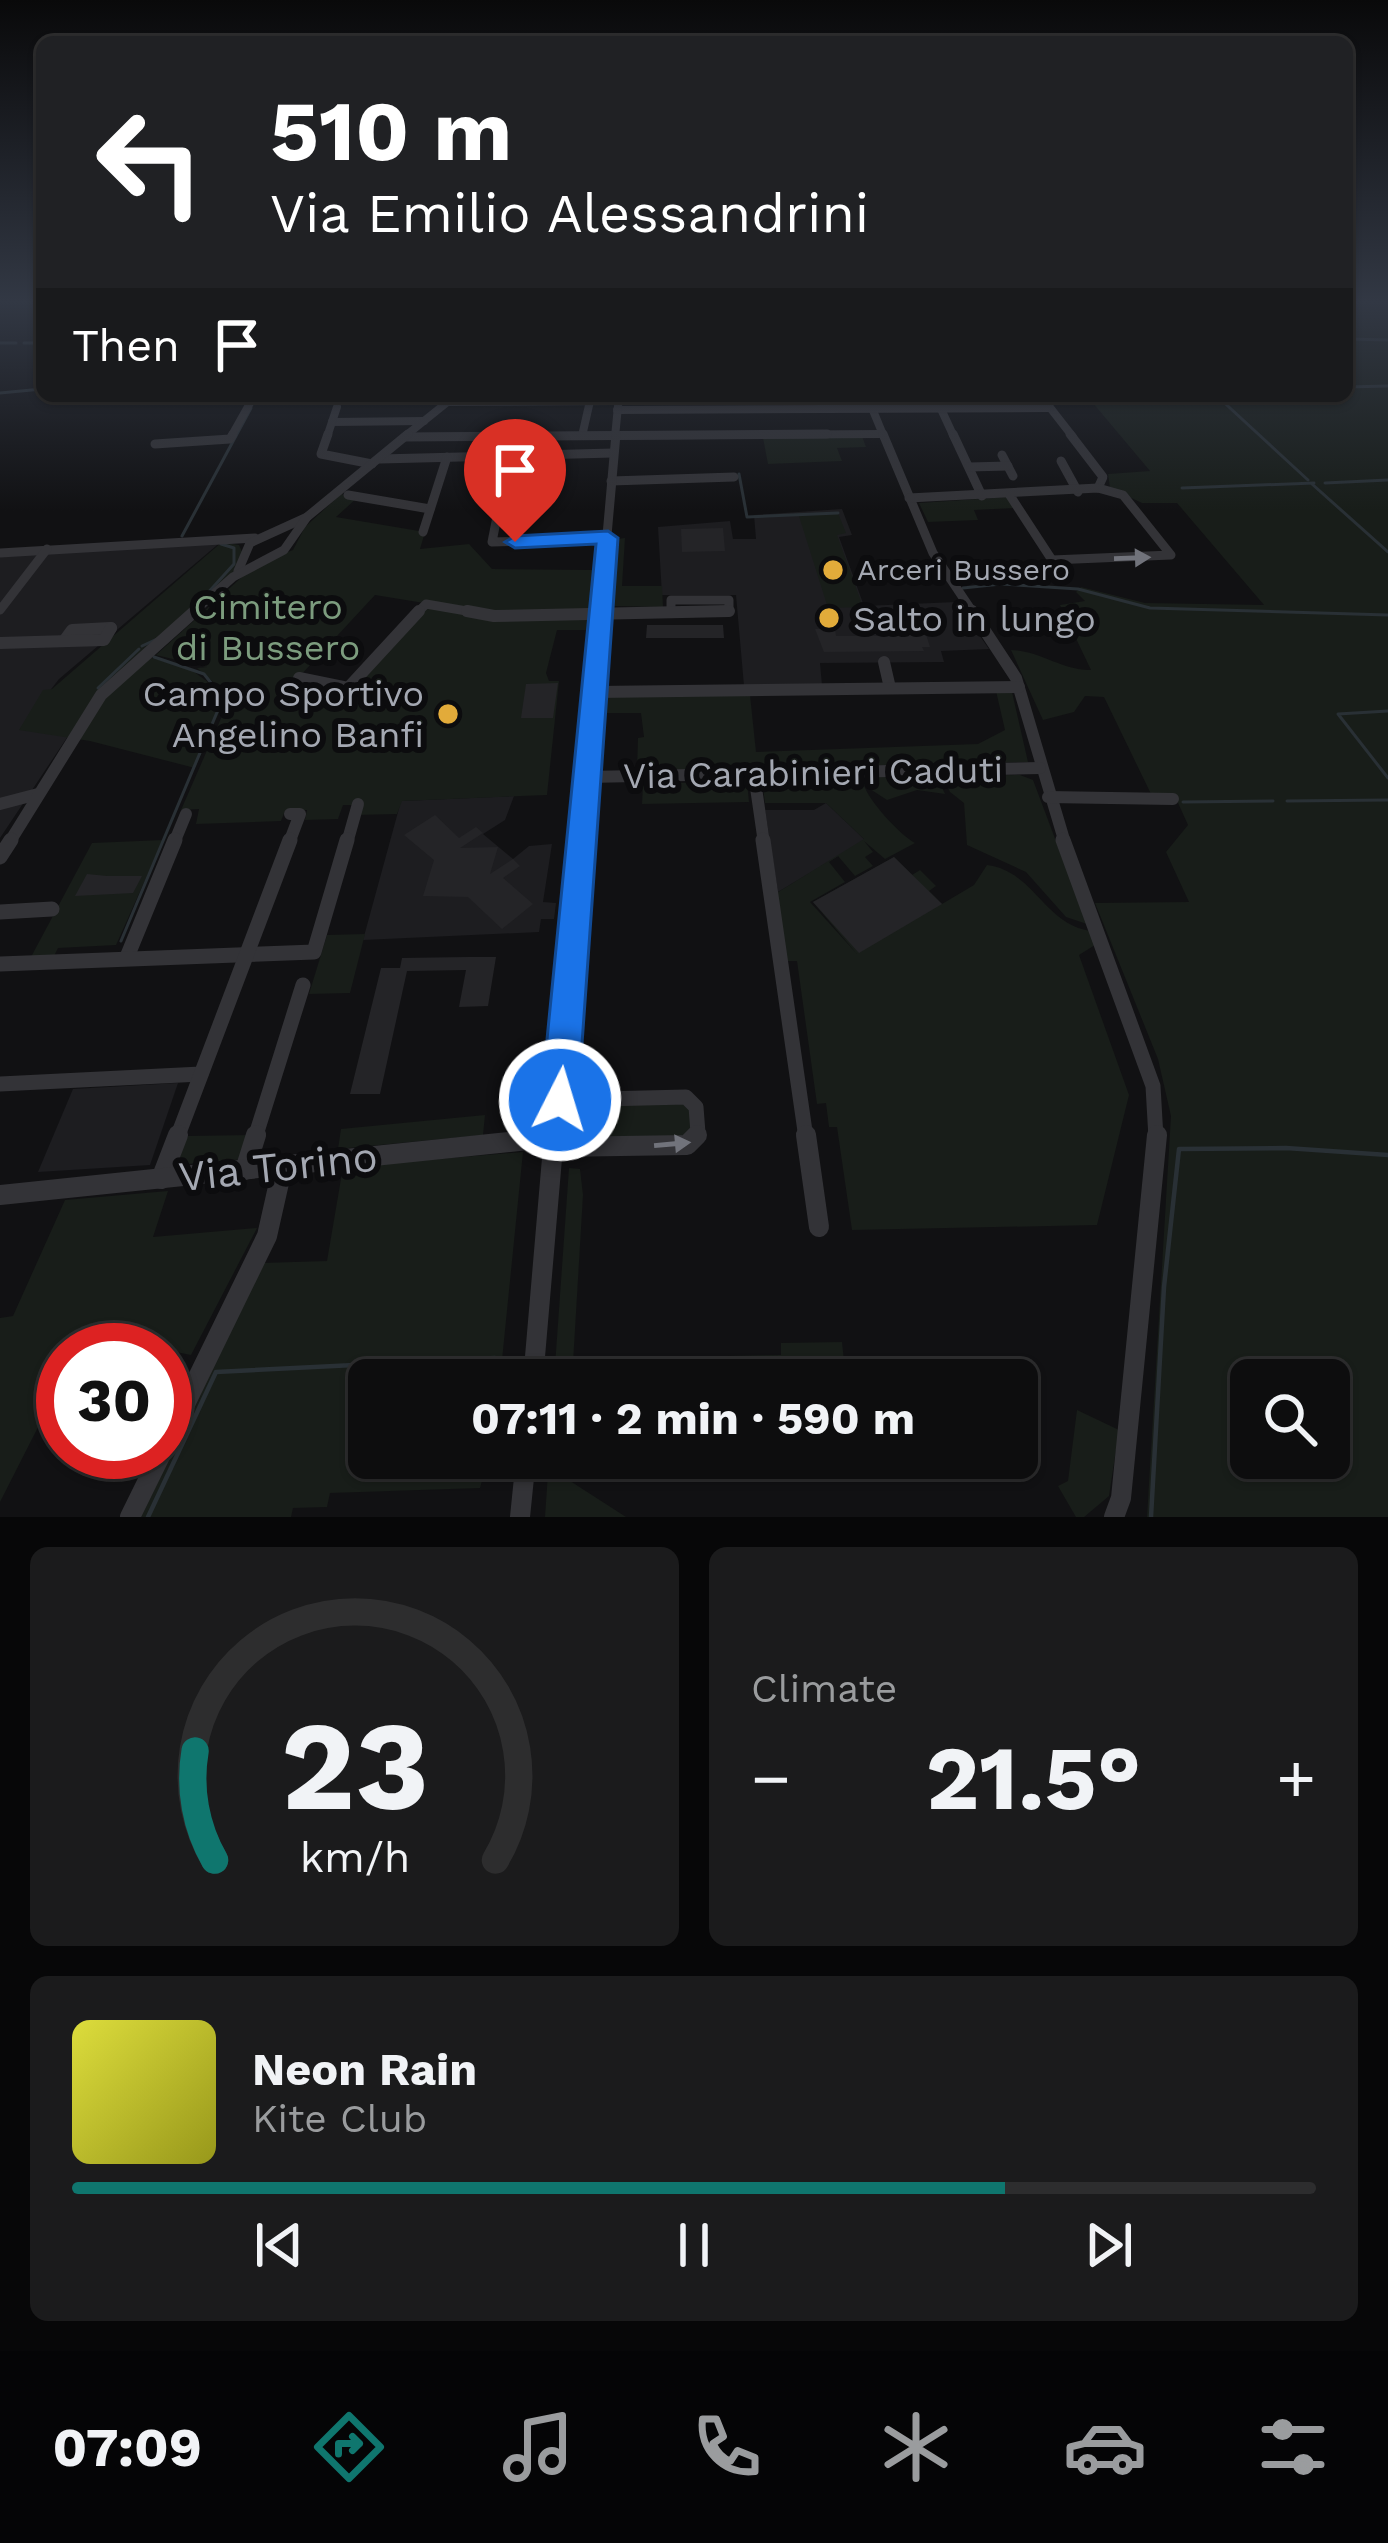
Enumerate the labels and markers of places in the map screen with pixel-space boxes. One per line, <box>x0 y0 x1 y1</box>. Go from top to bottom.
pin <box>464 419 566 542</box>
place label: Arceri Bussero <box>857 552 1070 587</box>
marker: Arceri Bussero <box>820 557 846 583</box>
place label: Salto in lungo <box>853 598 1096 640</box>
marker: Salto in lungo <box>816 605 842 631</box>
place label: Campo Sportivo Angelino Banfi <box>143 673 424 756</box>
marker: Campo Sportivo Angelino Banfi <box>435 701 461 727</box>

